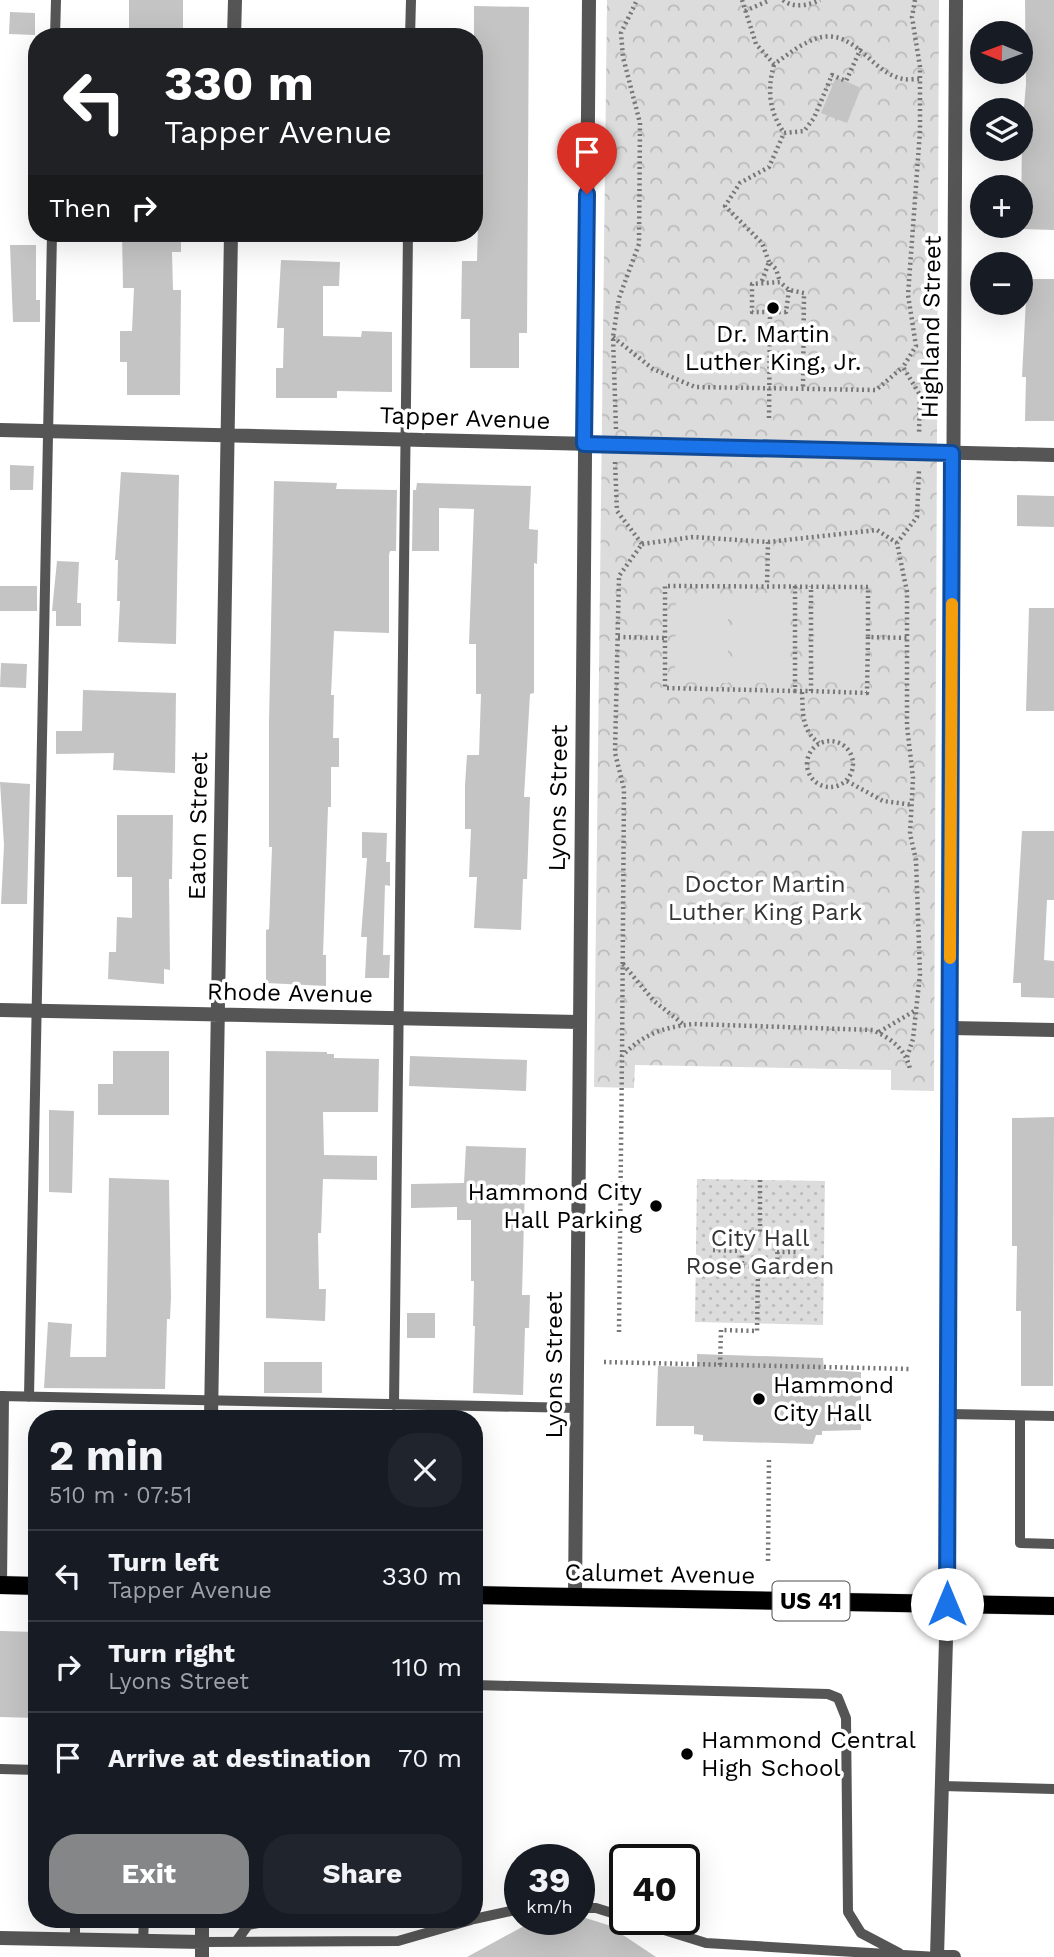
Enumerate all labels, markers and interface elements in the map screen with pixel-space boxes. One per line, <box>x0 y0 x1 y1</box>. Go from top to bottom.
north arrow <box>970 21 1032 84</box>
map controls <box>970 21 1033 315</box>
text: 330 m <box>164 54 314 112</box>
icon: left <box>49 56 140 147</box>
button: layers <box>970 98 1033 161</box>
text: Tapper Avenue <box>164 113 392 151</box>
pin <box>557 122 617 194</box>
icon: arrive <box>568 133 606 171</box>
button: + <box>970 175 1033 238</box>
icon: right <box>125 189 163 227</box>
text: Then <box>49 193 111 223</box>
street label: Highland Street <box>915 235 947 419</box>
button: − <box>970 252 1033 315</box>
marker: Dr. Martin Luther King, Jr. <box>765 300 781 316</box>
place label: Dr. Martin Luther King, Jr. <box>685 320 861 376</box>
street label: Tapper Avenue <box>379 401 551 435</box>
street label: Lyons Street <box>543 724 573 872</box>
street label: Eaton Street <box>183 752 213 900</box>
park label: Doctor Martin Luther King Park <box>668 870 863 926</box>
street label: Rhode Avenue <box>207 978 373 1008</box>
place label: Hammond City Hall Parking <box>467 1178 643 1234</box>
marker: Hammond City Hall Parking <box>648 1198 664 1214</box>
park label: City Hall Rose Garden <box>686 1224 834 1280</box>
street label: Lyons Street <box>540 1292 568 1438</box>
place label: Hammond City Hall <box>773 1371 894 1427</box>
marker: Hammond City Hall <box>751 1391 767 1407</box>
text: 2 min <box>49 1431 164 1480</box>
button: close <box>388 1433 462 1507</box>
text: 510 m · 07:51 <box>49 1482 192 1509</box>
text: Turn left <box>108 1547 219 1577</box>
icon: left <box>49 1557 87 1595</box>
street label: Calumet Avenue <box>564 1558 756 1590</box>
text: 330 m <box>382 1561 462 1591</box>
position arrow <box>910 1567 984 1641</box>
text: Tapper Avenue <box>108 1577 272 1604</box>
road number: US 41 <box>772 1582 850 1620</box>
text: Turn right <box>108 1638 235 1668</box>
icon: right <box>49 1648 87 1686</box>
text: 110 m <box>392 1652 462 1682</box>
text: Lyons Street <box>108 1668 249 1695</box>
place label: Hammond Central High School <box>701 1726 916 1782</box>
icon: arrive <box>49 1739 87 1777</box>
text: Arrive at destination <box>108 1743 371 1773</box>
text: 70 m <box>398 1743 462 1773</box>
marker: Hammond Central High School <box>679 1746 695 1762</box>
button: Exit <box>49 1834 249 1914</box>
button: Share <box>263 1834 462 1914</box>
speed limit sign: 40 <box>609 1844 700 1935</box>
text: 39 <box>528 1859 571 1901</box>
text: km/h <box>526 1896 573 1917</box>

